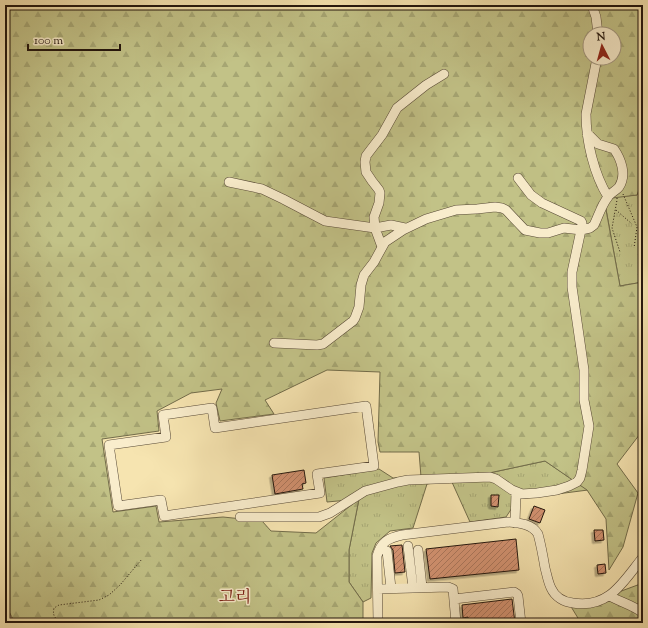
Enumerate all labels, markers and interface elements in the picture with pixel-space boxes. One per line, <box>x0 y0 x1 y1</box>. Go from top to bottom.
scale bar <box>28 26 120 52</box>
north arrow <box>582 26 622 66</box>
text: N <box>595 29 606 46</box>
text: 100 m <box>34 32 63 50</box>
district label: 고리 <box>219 586 251 610</box>

